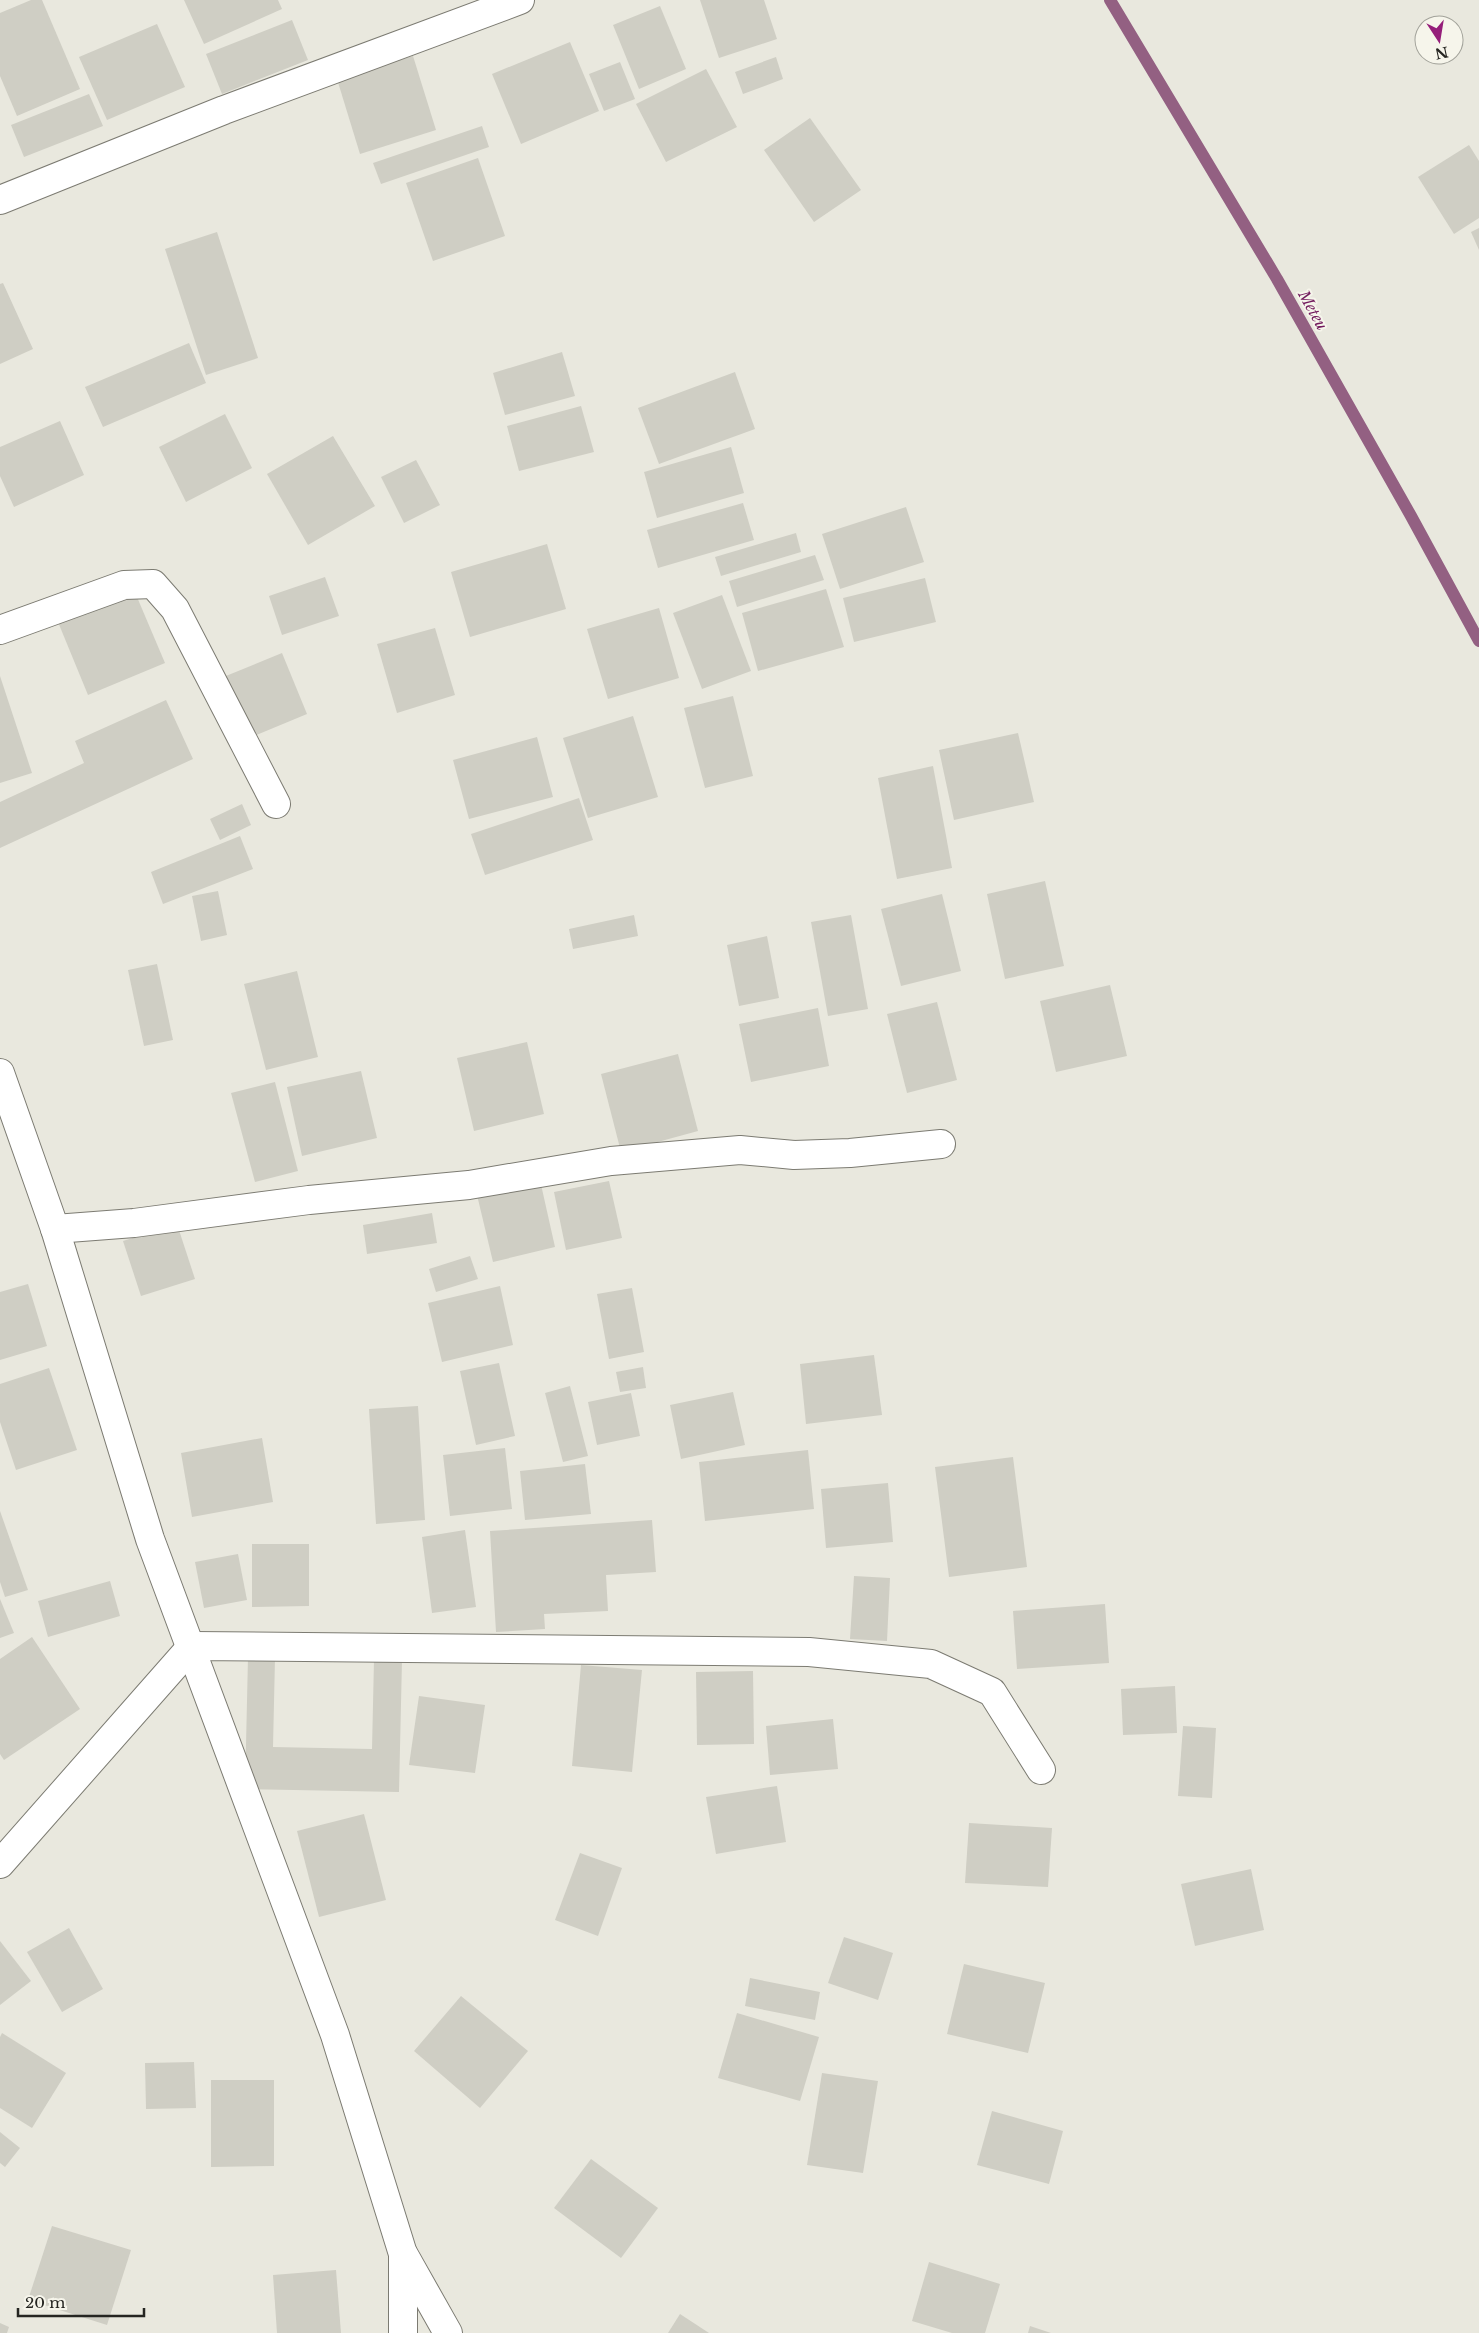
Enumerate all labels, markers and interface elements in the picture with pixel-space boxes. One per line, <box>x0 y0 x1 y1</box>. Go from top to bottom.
north arrow <box>1414 15 1464 65</box>
text: N <box>1433 43 1450 63</box>
water label: Meteu <box>1294 286 1332 333</box>
scale bar <box>18 2286 144 2318</box>
text: 20 m <box>25 2293 65 2312</box>

